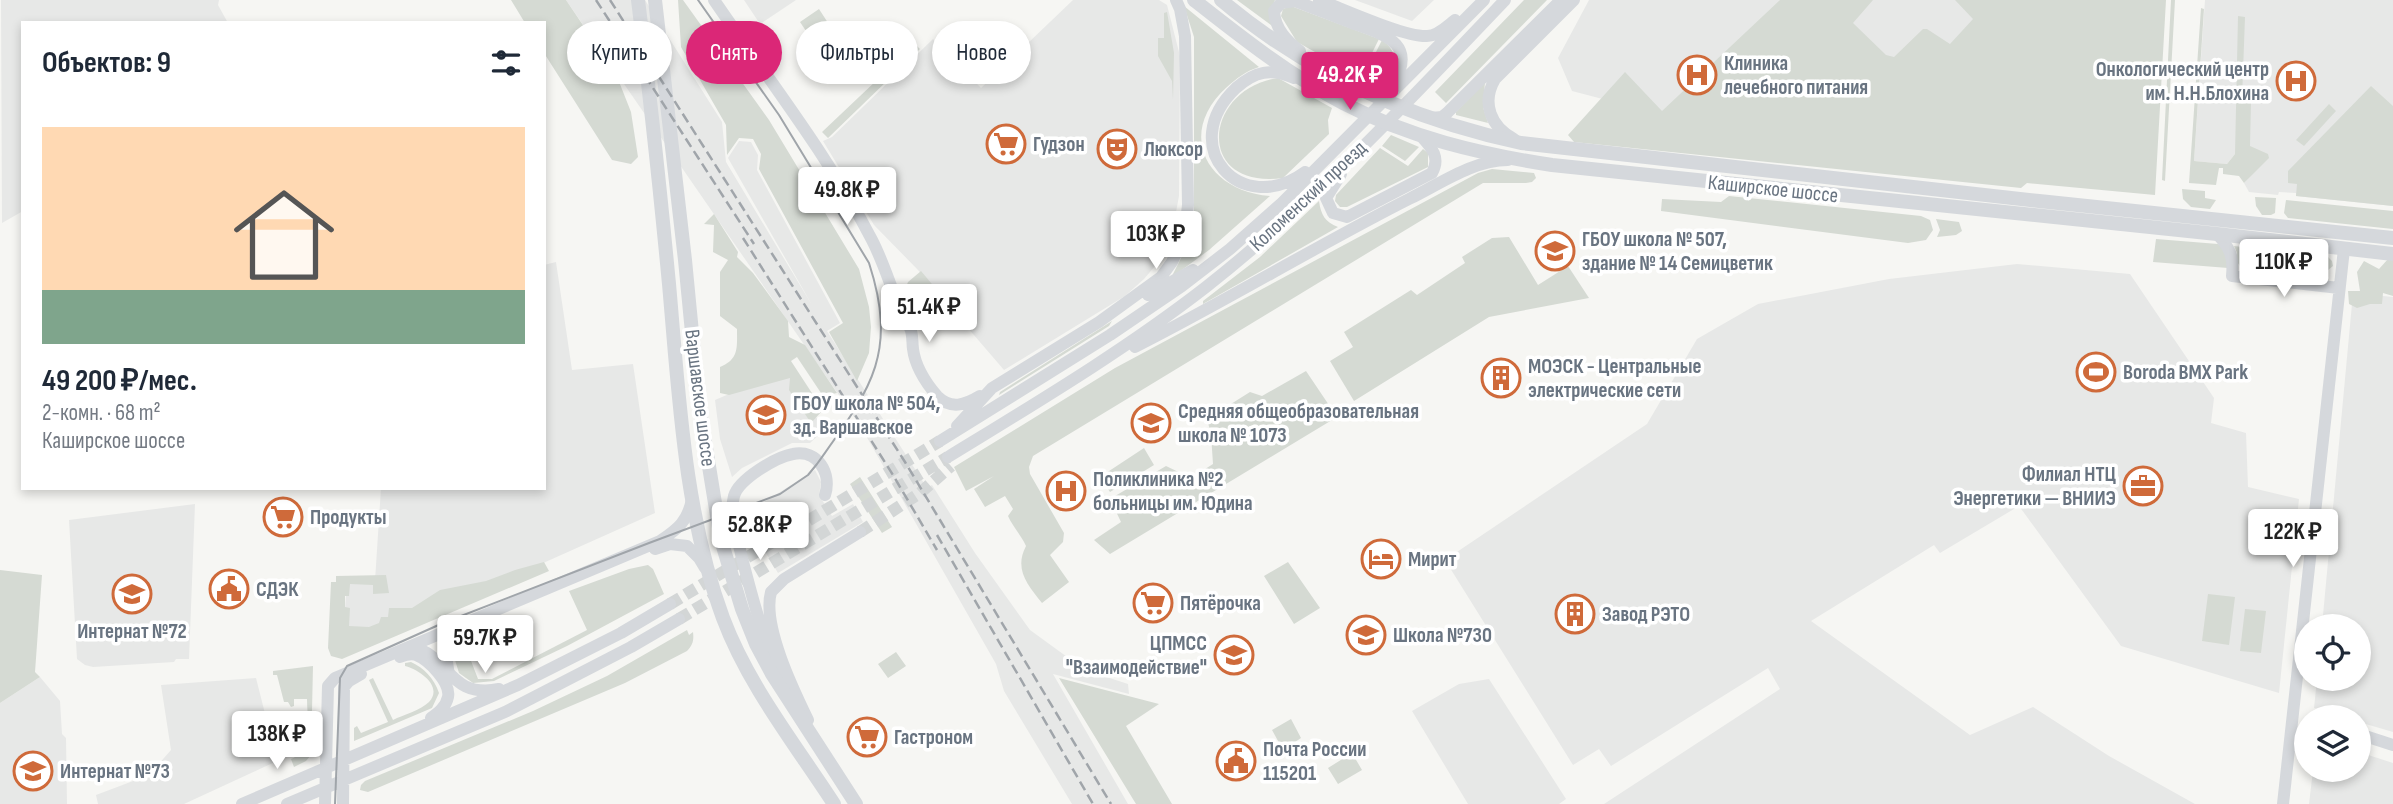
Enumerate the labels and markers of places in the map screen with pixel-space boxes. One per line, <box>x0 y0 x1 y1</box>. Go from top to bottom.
place label: Клиника лечебного питания <box>1724 51 1868 100</box>
pin: 49.2K ₽ <box>1285 52 1415 112</box>
hospital icon: Клиника лечебного питания <box>1676 54 1718 96</box>
place label: Онкологический центр им. Н.Н.Блохина <box>2096 57 2269 106</box>
hospital icon: Онкологический центр им. Н.Н.Блохина <box>2275 60 2317 102</box>
supermarket icon: Гудзон <box>985 123 1027 165</box>
theatre icon: Люксор <box>1096 128 1138 170</box>
place label: Гудзон <box>1033 132 1085 157</box>
place label: Люксор <box>1144 137 1203 162</box>
pin: 49.8K ₽ <box>782 168 912 227</box>
pin: 103K ₽ <box>1099 212 1213 271</box>
place label: ГБОУ школа № 507, здание № 14 Семицветик <box>1582 227 1773 276</box>
school or university icon: ГБОУ школа № 507, здание № 14 Семицветик <box>1534 230 1576 272</box>
pin: 110K ₽ <box>2227 240 2341 299</box>
pin: 51.4K ₽ <box>864 284 994 344</box>
sports icon: Boroda BMX Park <box>2075 351 2117 393</box>
place label: МОЭСК - Центральные электрические сети <box>1528 354 1701 403</box>
building icon: МОЭСК - Центральные электрические сети <box>1480 357 1522 399</box>
place label: Boroda BMX Park <box>2123 360 2248 385</box>
place label: ГБОУ школа № 504, зд. Варшавское <box>793 391 940 440</box>
school or university icon: ГБОУ школа № 504, зд. Варшавское <box>745 394 787 436</box>
place label: Средняя общеобразовательная школа № 1073 <box>1178 399 1419 448</box>
school or university icon: Средняя общеобразовательная школа № 1073 <box>1130 402 1172 444</box>
place label: Филиал НТЦ Энергетики — ВНИИЭ <box>1953 462 2117 511</box>
office icon: Филиал НТЦ Энергетики — ВНИИЭ <box>2122 465 2164 507</box>
place label: Поликлиника №2 больницы им. Юдина <box>1093 467 1253 516</box>
hospital icon: Поликлиника №2 больницы им. Юдина <box>1045 470 1087 512</box>
supermarket icon: Продукты <box>262 496 304 538</box>
pin: 52.8K ₽ <box>695 503 825 562</box>
place label: Продукты <box>310 505 386 530</box>
pin: 122K ₽ <box>2236 510 2350 569</box>
hotel icon: Мирит <box>1360 538 1402 580</box>
place label: Мирит <box>1408 547 1457 572</box>
public building icon: СДЭК <box>208 568 250 610</box>
school or university icon: Интернат №72 <box>111 573 153 615</box>
place label: СДЭК <box>256 577 299 602</box>
supermarket icon: Пятёрочка <box>1132 582 1174 624</box>
place label: Пятёрочка <box>1180 591 1261 616</box>
building icon: Завод РЭТО <box>1554 593 1596 635</box>
place label: Завод РЭТО <box>1602 602 1690 627</box>
school or university icon: Школа №730 <box>1345 614 1387 656</box>
pin: 59.7K ₽ <box>420 616 550 675</box>
place label: Интернат №72 <box>77 619 187 644</box>
place label: Школа №730 <box>1393 623 1492 648</box>
place label: ЦПМСС "Взаимодействие" <box>1066 631 1207 680</box>
school or university icon: ЦПМСС "Взаимодействие" <box>1213 634 1255 676</box>
pin: 138K ₽ <box>220 712 334 771</box>
supermarket icon: Гастроном <box>846 716 888 758</box>
place label: Гастроном <box>894 725 973 750</box>
place label: Почта России 115201 <box>1263 737 1366 786</box>
public building icon: Почта России 115201 <box>1215 740 1257 782</box>
school or university icon: Интернат №73 <box>12 750 54 792</box>
place label: Интернат №73 <box>60 759 170 784</box>

